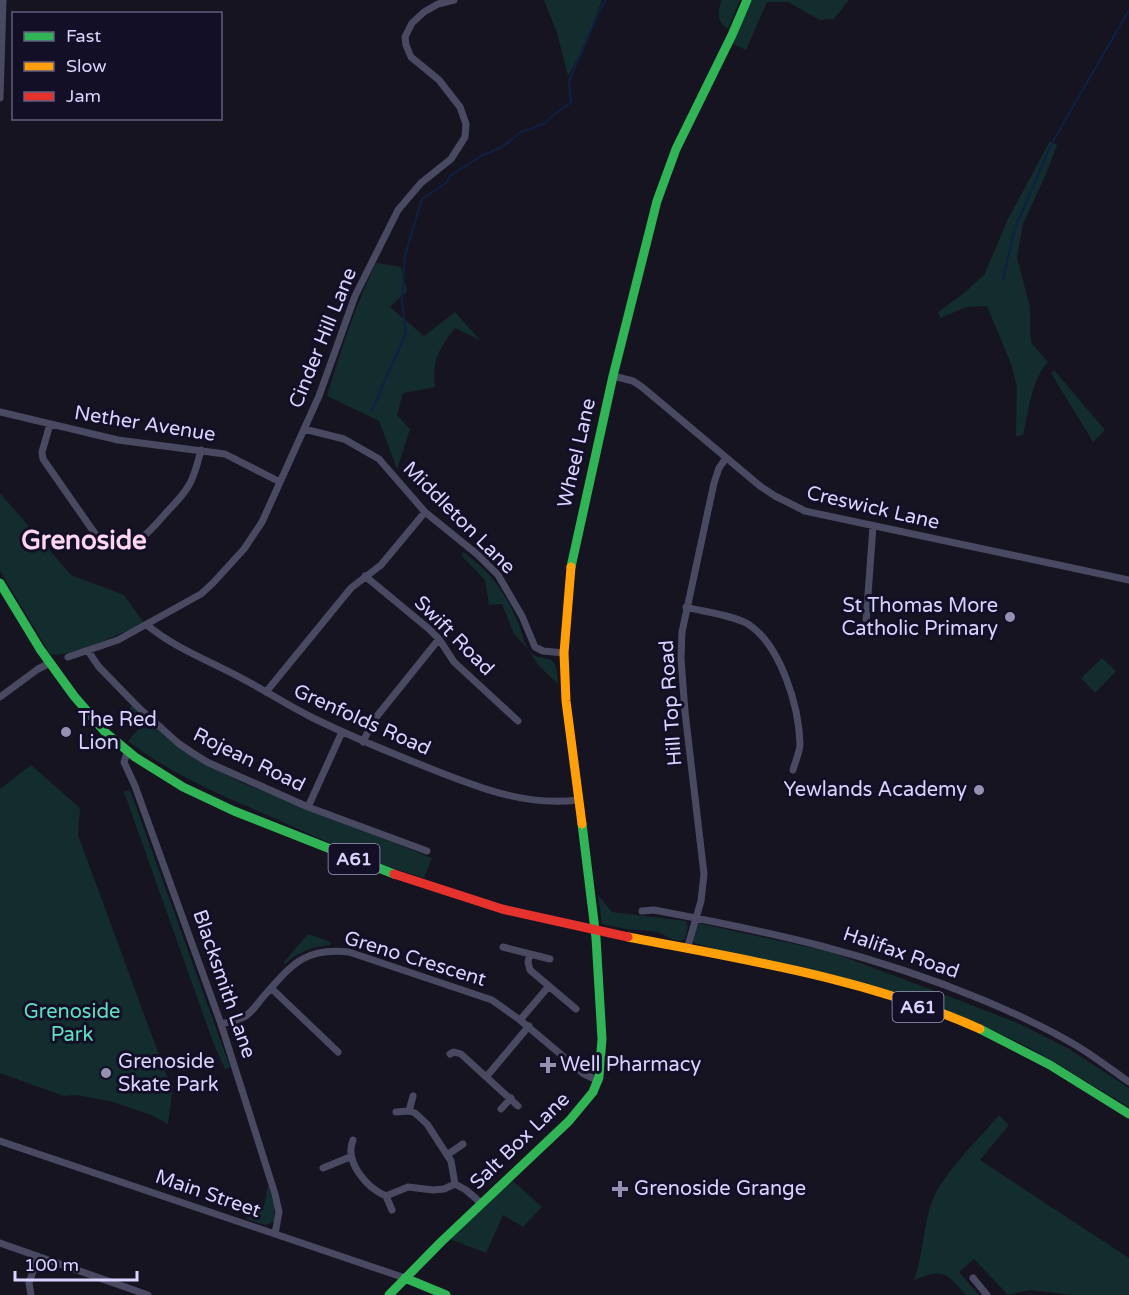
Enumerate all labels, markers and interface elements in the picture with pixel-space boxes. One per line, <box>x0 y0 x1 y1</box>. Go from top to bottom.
legend <box>12 12 222 120</box>
text: Fast <box>66 25 101 47</box>
text: Slow <box>66 55 107 77</box>
text: Jam <box>66 85 101 107</box>
street label: Cinder Hill Lane <box>284 264 362 412</box>
street label: Wheel Lane <box>553 396 601 510</box>
street label: Nether Avenue <box>73 401 217 447</box>
street label: Middleton Lane <box>398 457 520 579</box>
street label: Creswick Lane <box>804 481 942 535</box>
district label: Grenoside <box>21 525 147 556</box>
street label: Swift Road <box>409 591 499 681</box>
place label: St Thomas More Catholic Primary <box>841 594 998 641</box>
marker: St Thomas More Catholic Primary <box>1003 610 1017 624</box>
street label: Hill Top Road <box>655 639 687 767</box>
street label: Grenfolds Road <box>290 679 434 761</box>
place label: The Red Lion <box>78 708 157 755</box>
street label: Rojean Road <box>189 723 309 797</box>
marker: The Red Lion <box>59 725 73 739</box>
place label: Yewlands Academy <box>783 778 967 802</box>
marker: Yewlands Academy <box>972 783 986 797</box>
road number: A61 <box>328 844 380 874</box>
street label: Blacksmith Lane <box>187 907 261 1061</box>
street label: Halifax Road <box>840 922 962 984</box>
street label: Greno Crescent <box>341 926 489 992</box>
road number: A61 <box>892 992 944 1022</box>
park label: Grenoside Park <box>24 1000 120 1047</box>
place label: Grenoside Skate Park <box>118 1050 219 1097</box>
place label: Well Pharmacy <box>560 1053 701 1077</box>
marker: Well Pharmacy <box>541 1058 555 1072</box>
marker: Grenoside Skate Park <box>99 1066 113 1080</box>
street label: Salt Box Lane <box>465 1087 575 1195</box>
street label: Main Street <box>152 1165 264 1223</box>
place label: Grenoside Grange <box>634 1177 806 1201</box>
marker: Grenoside Grange <box>611 1180 629 1198</box>
scale bar <box>15 1244 136 1282</box>
text: 100 m <box>24 1254 79 1276</box>

